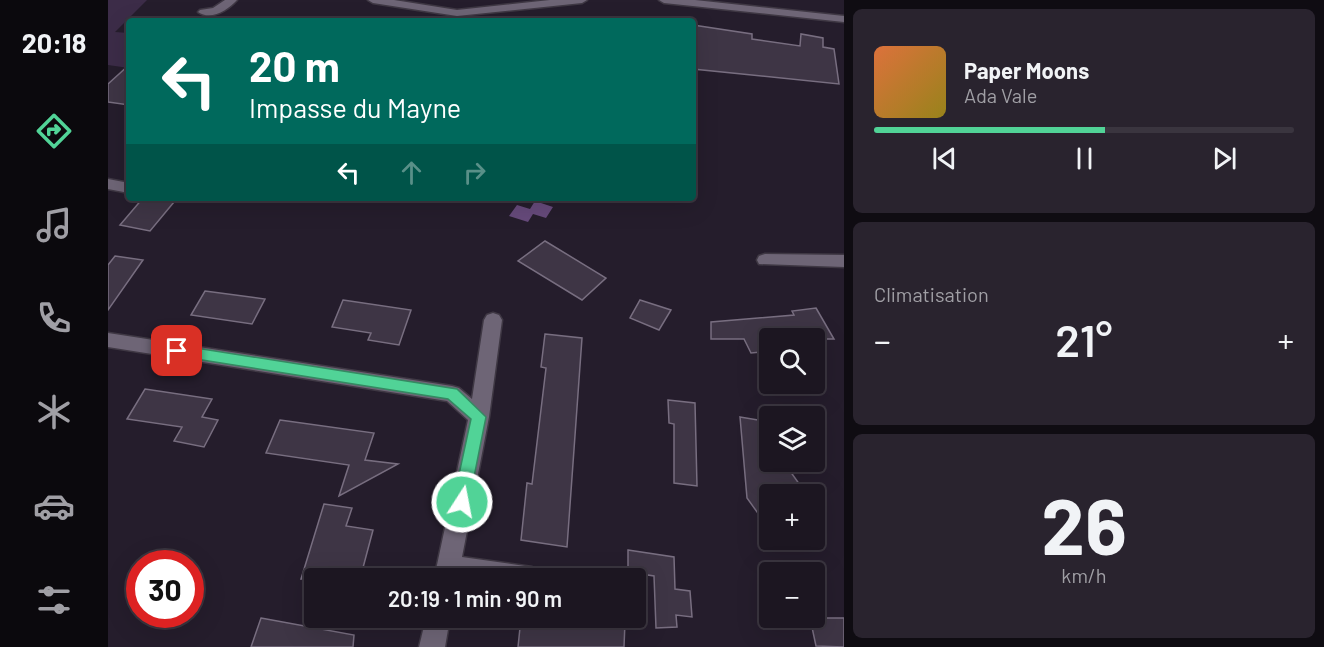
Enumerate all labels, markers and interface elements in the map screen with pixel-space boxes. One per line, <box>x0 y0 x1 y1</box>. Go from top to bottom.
text: 20:18 <box>22 26 86 58</box>
text: 20 m <box>249 40 340 90</box>
icon: left <box>150 42 228 120</box>
text: Paper Moons <box>964 57 1089 83</box>
text: Ada Vale <box>964 83 1037 107</box>
text: Impasse du Mayne <box>249 91 461 123</box>
icon: directions <box>33 110 75 152</box>
icon: previous <box>928 142 961 175</box>
icon: pause <box>1068 142 1101 175</box>
icon: next <box>1208 142 1241 175</box>
icon: left <box>332 156 365 189</box>
icon: ahead <box>395 156 428 189</box>
icon: right <box>458 156 491 189</box>
icon: music <box>33 204 75 246</box>
text: Climatisation <box>874 282 989 306</box>
icon: phone <box>33 297 75 339</box>
text: 21° <box>1055 312 1113 366</box>
text: − <box>874 320 891 360</box>
text: + <box>1277 320 1294 360</box>
pin <box>151 325 202 376</box>
map controls <box>759 328 825 628</box>
button: search <box>759 328 825 394</box>
icon: arrive <box>160 334 193 367</box>
icon: climate <box>33 391 75 433</box>
button: layers <box>759 406 825 472</box>
position arrow <box>430 470 494 534</box>
text: 26 <box>1041 477 1127 571</box>
button: + <box>759 484 825 550</box>
icon: car <box>33 485 75 527</box>
speed limit sign: 30 <box>126 550 204 628</box>
button: − <box>759 562 825 628</box>
text: km/h <box>1061 563 1107 587</box>
icon: filters <box>33 579 75 621</box>
text: 20:19 · 1 min · 90 m <box>388 585 562 611</box>

